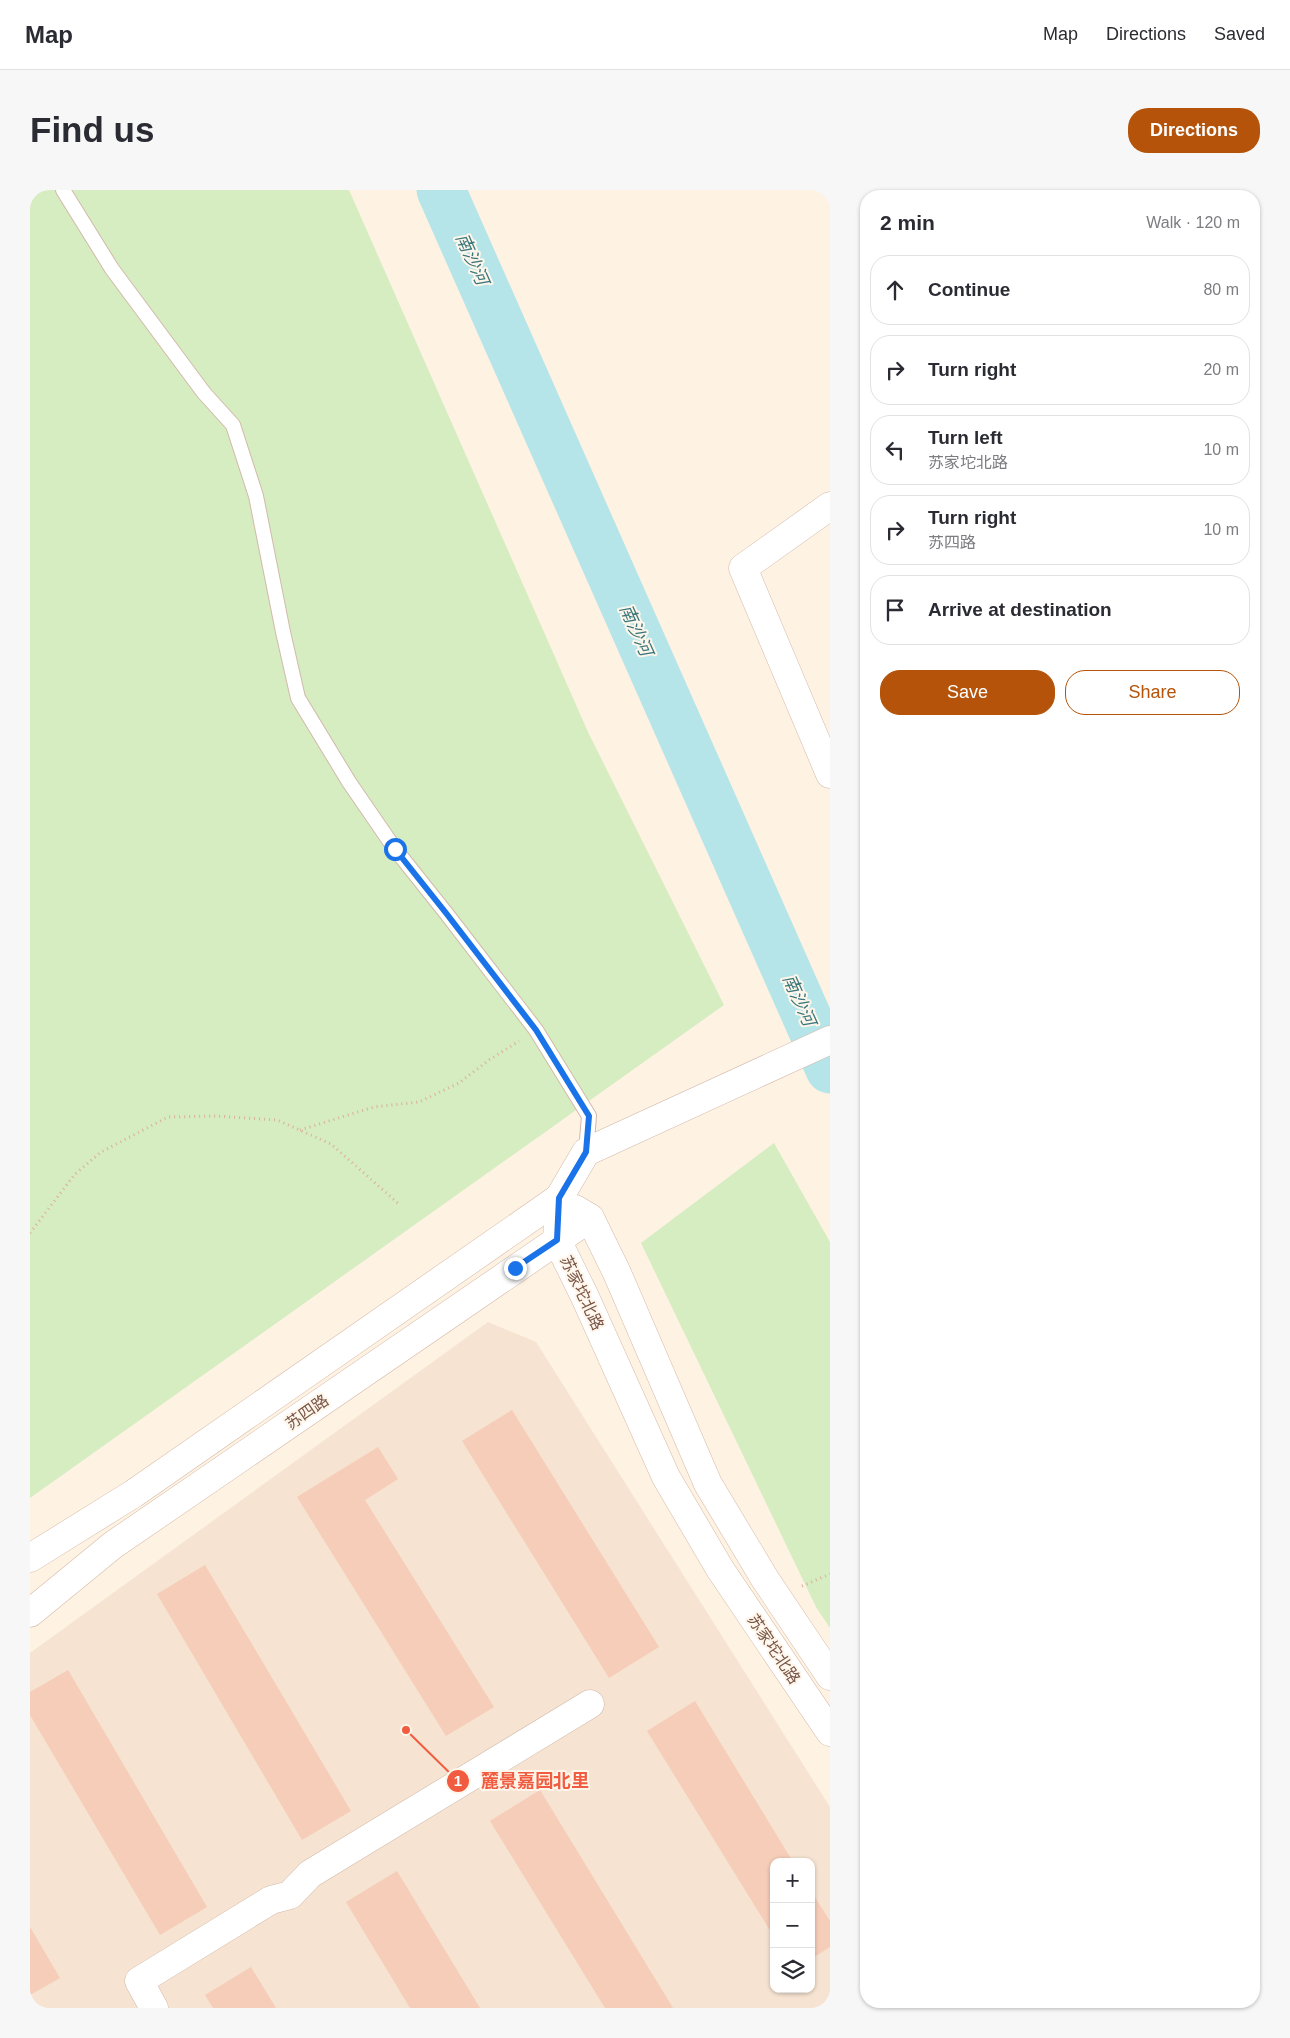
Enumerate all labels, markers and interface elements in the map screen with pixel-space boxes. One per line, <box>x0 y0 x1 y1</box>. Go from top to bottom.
text: Map <box>25 21 73 48</box>
text: Map <box>1043 24 1078 44</box>
text: Directions <box>1106 24 1186 44</box>
text: Saved <box>1214 24 1265 44</box>
button: Directions <box>1128 108 1260 153</box>
text: Find us <box>30 110 154 149</box>
text: 2 min <box>880 211 935 234</box>
text: Walk · 120 m <box>1146 214 1240 231</box>
water label: 南沙河 <box>452 230 493 290</box>
icon: ahead <box>881 276 909 304</box>
text: Continue <box>928 279 1010 300</box>
text: 80 m <box>1203 281 1239 298</box>
icon: right <box>881 356 909 384</box>
text: Turn right <box>928 359 1016 380</box>
text: 20 m <box>1203 361 1239 378</box>
text: Turn left <box>928 427 1003 448</box>
icon: left <box>881 436 909 464</box>
text: 10 m <box>1203 441 1239 458</box>
text: 苏家坨北路 <box>928 454 1008 471</box>
text: Turn right <box>928 507 1016 528</box>
icon: right <box>881 516 909 544</box>
text: 10 m <box>1203 521 1239 538</box>
text: 苏四路 <box>928 534 976 551</box>
icon: arrive <box>881 596 909 624</box>
text: Arrive at destination <box>928 599 1112 620</box>
water label: 南沙河 <box>616 601 657 661</box>
button: Save <box>880 670 1055 715</box>
button: Share <box>1065 670 1240 715</box>
route start <box>384 838 407 861</box>
water label: 南沙河 <box>779 971 820 1031</box>
street label: 苏家坨北路 <box>557 1253 607 1333</box>
route end <box>504 1257 527 1280</box>
street label: 苏四路 <box>282 1391 332 1433</box>
street label: 苏家坨北路 <box>745 1611 803 1687</box>
callout: 麓景嘉园北里 <box>446 1764 599 1797</box>
text: 麓景嘉园北里 <box>481 1771 589 1791</box>
text: 1 <box>454 1772 462 1789</box>
map controls <box>770 1858 815 1993</box>
button: + <box>770 1858 815 1903</box>
button: − <box>770 1903 815 1948</box>
button: layers <box>770 1948 815 1993</box>

